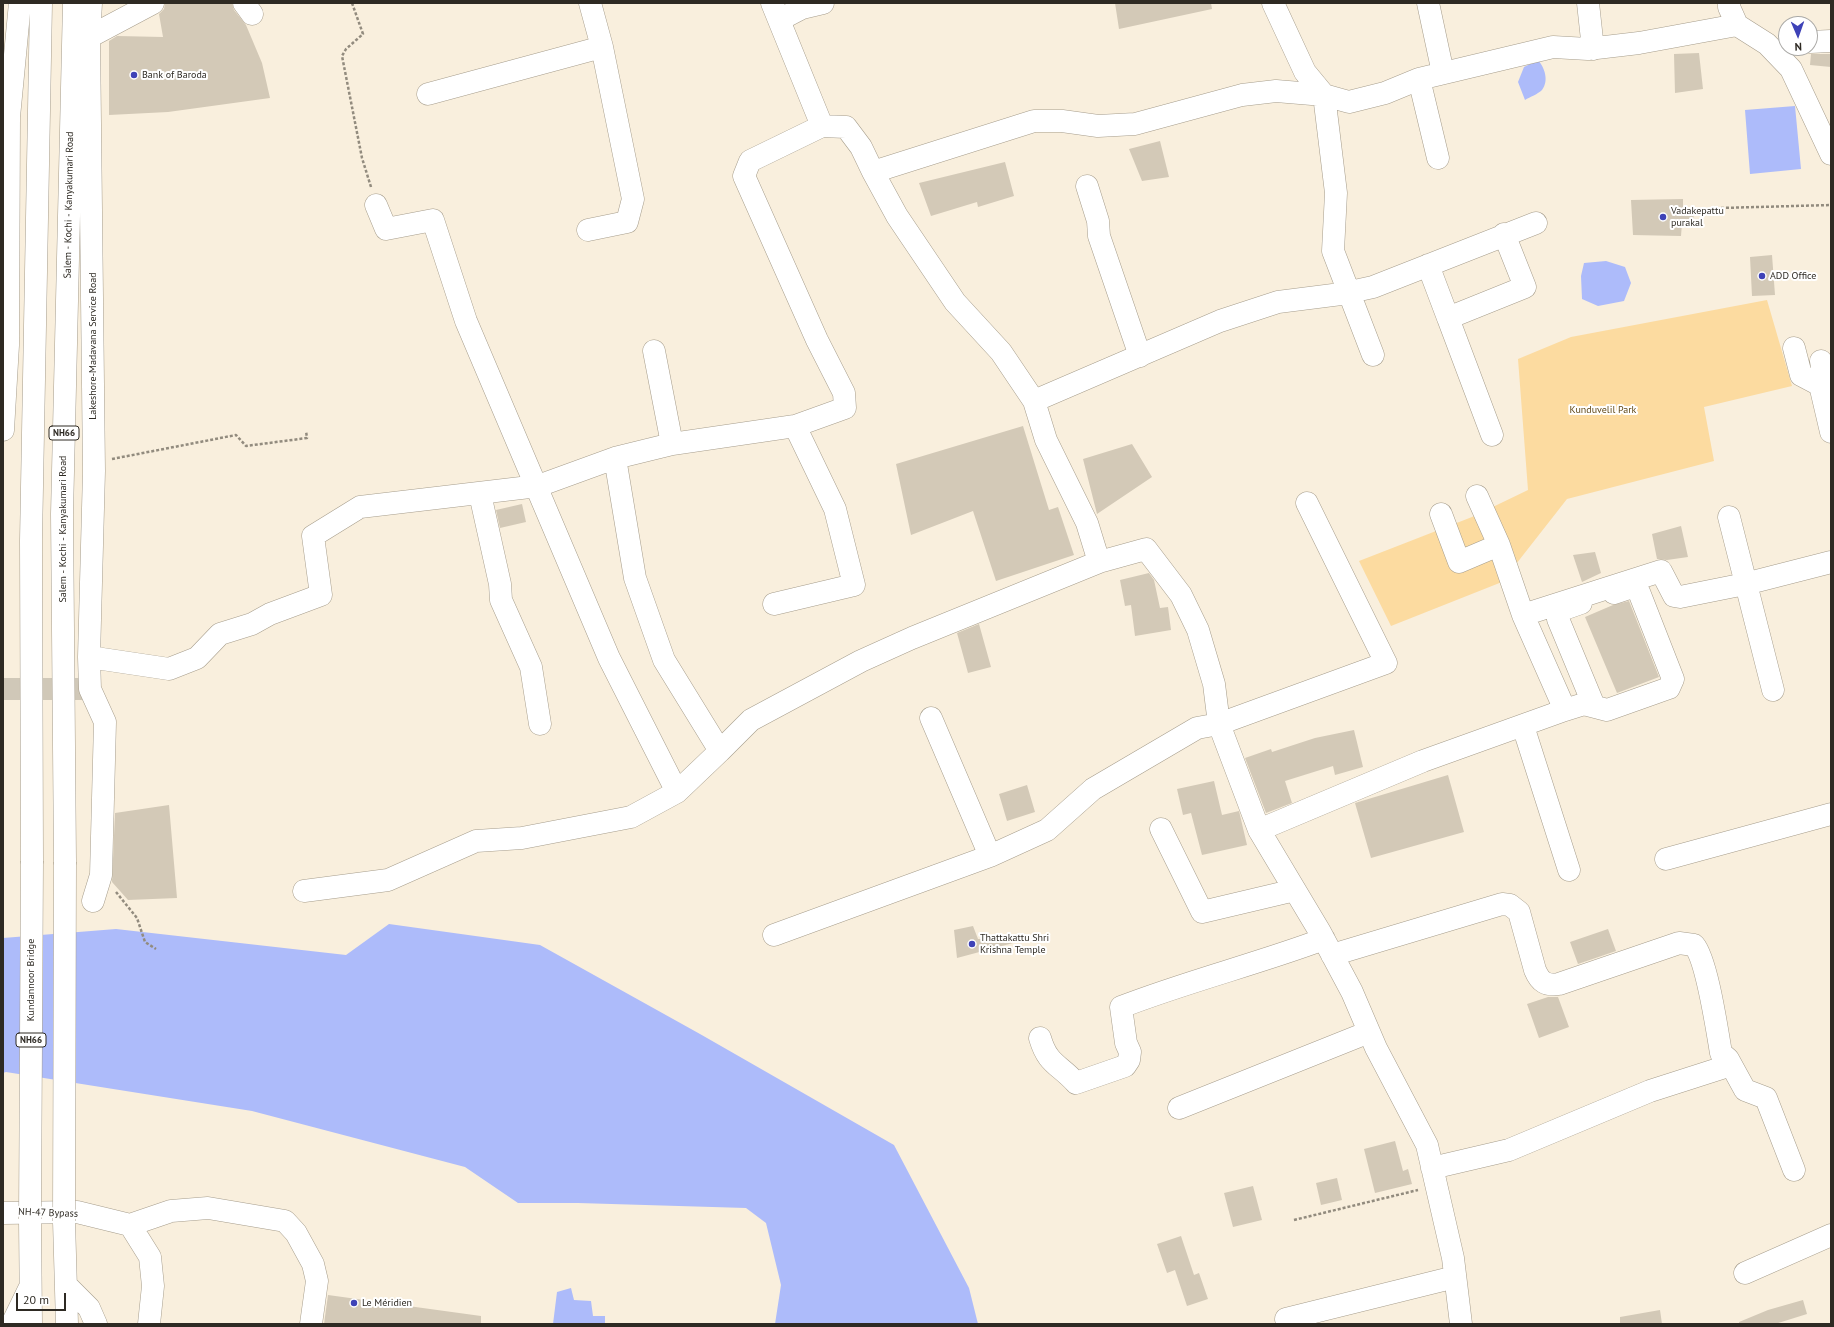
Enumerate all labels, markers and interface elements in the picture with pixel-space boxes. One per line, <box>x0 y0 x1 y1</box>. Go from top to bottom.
north arrow <box>1778 16 1818 56</box>
text: N <box>1795 40 1802 54</box>
place label: Bank of Baroda <box>142 69 207 81</box>
marker: Bank of Baroda <box>129 70 139 80</box>
street label: Salem - Kochi - Kanyakumari Road <box>62 131 76 279</box>
place label: Vadakepattu purakal <box>1671 205 1724 228</box>
marker: Vadakepattu purakal <box>1658 212 1668 222</box>
place label: ADD Office <box>1770 270 1816 282</box>
marker: ADD Office <box>1757 271 1767 281</box>
street label: Lakeshore-Madavana Service Road <box>87 272 99 420</box>
park label: Kunduvelil Park <box>1570 404 1636 416</box>
road number: NH66 <box>49 426 79 440</box>
street label: Salem - Kochi - Kanyakumari Road <box>57 456 69 602</box>
place label: Thattakattu Shri Krishna Temple <box>980 932 1049 956</box>
street label: Kundannoor Bridge <box>25 939 37 1021</box>
marker: Thattakattu Shri Krishna Temple <box>967 939 977 949</box>
road number: NH66 <box>16 1033 46 1047</box>
street label: NH-47 Bypass <box>18 1206 78 1220</box>
scale bar <box>18 1285 68 1311</box>
text: 20 m <box>23 1292 49 1307</box>
place label: Le Méridien <box>362 1297 412 1309</box>
marker: Le Méridien <box>349 1298 359 1308</box>

